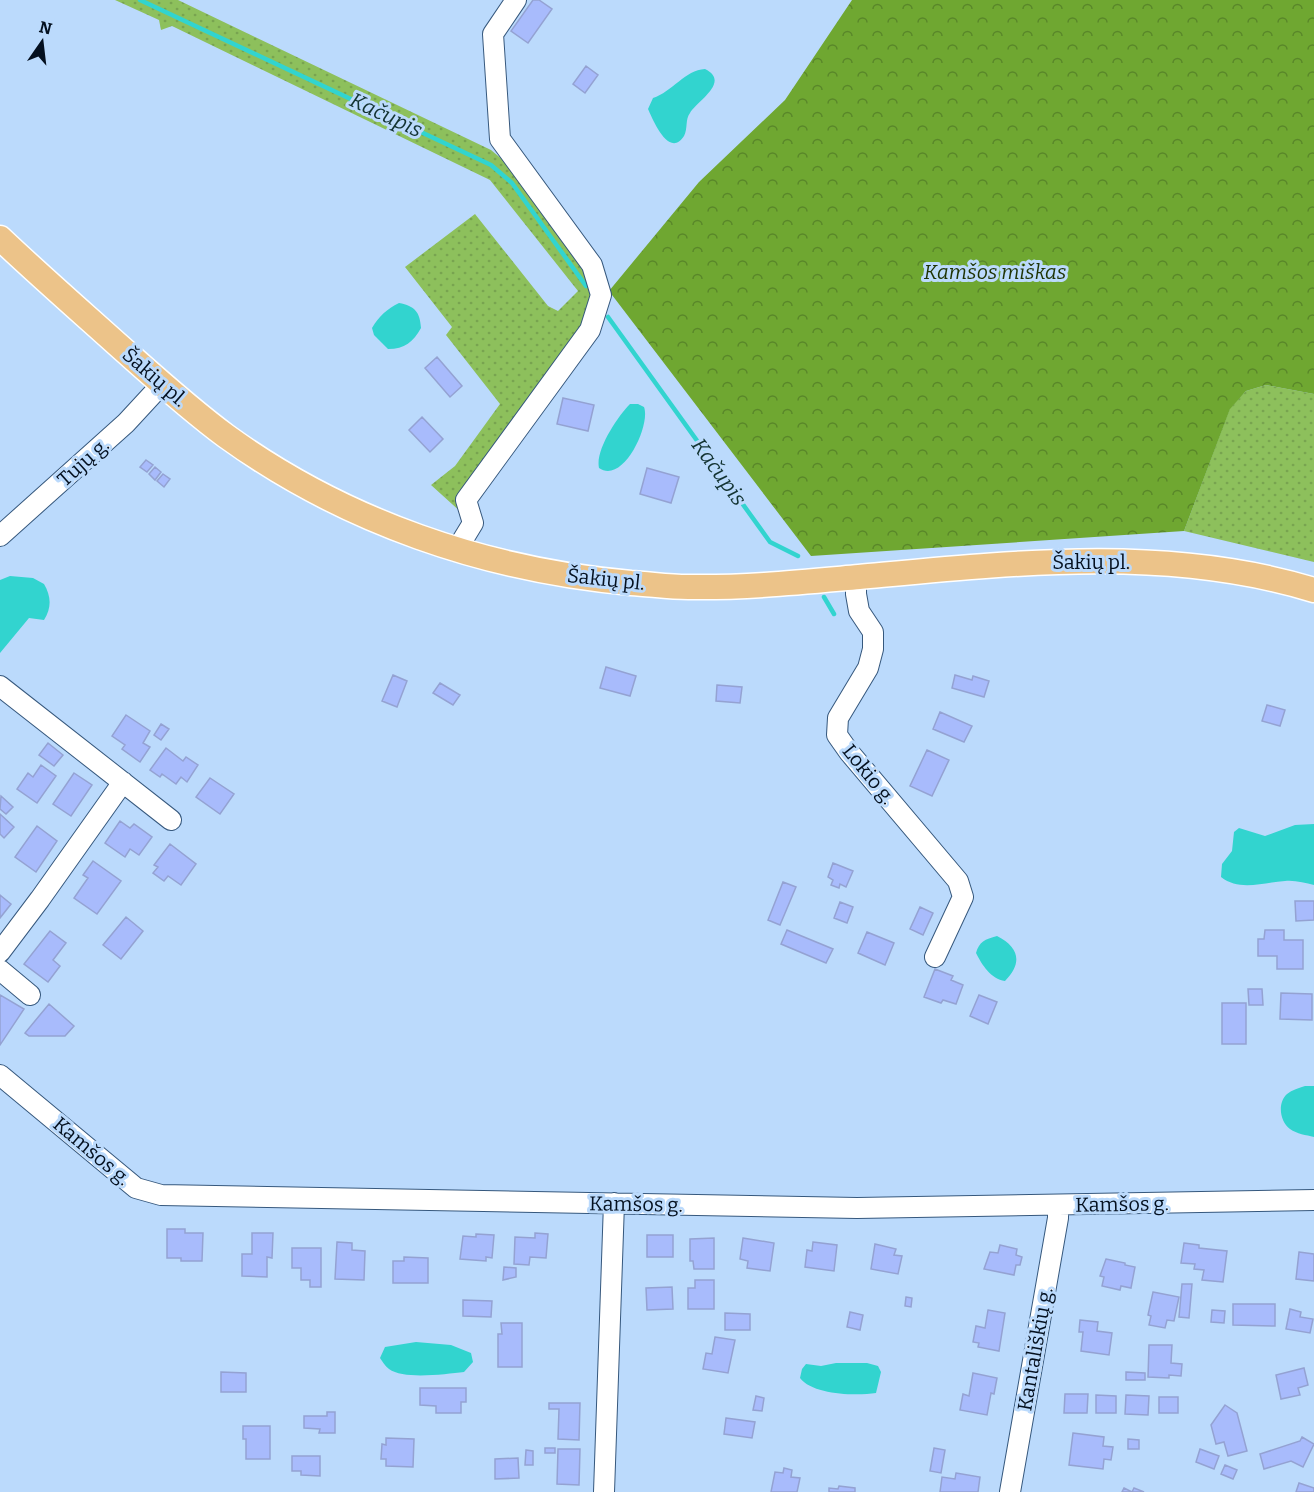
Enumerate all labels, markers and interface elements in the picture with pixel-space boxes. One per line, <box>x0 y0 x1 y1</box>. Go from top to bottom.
north arrow <box>12 12 72 72</box>
text: N <box>37 17 54 39</box>
water label: Kačupis <box>346 87 426 143</box>
park label: Kamšos miškas <box>924 260 1066 284</box>
street label: Šakių pl. <box>118 342 192 412</box>
street label: Tujų g. <box>52 433 114 492</box>
water label: Kačupis <box>686 433 752 511</box>
street label: Šakių pl. <box>1052 550 1130 574</box>
street label: Šakių pl. <box>566 563 646 595</box>
street label: Lokio g. <box>838 739 900 809</box>
street label: Kamšos g. <box>48 1112 136 1190</box>
street label: Kamšos g. <box>589 1191 683 1217</box>
street label: Kamšos g. <box>1075 1191 1169 1217</box>
street label: Kantališkių g. <box>1012 1285 1058 1413</box>

